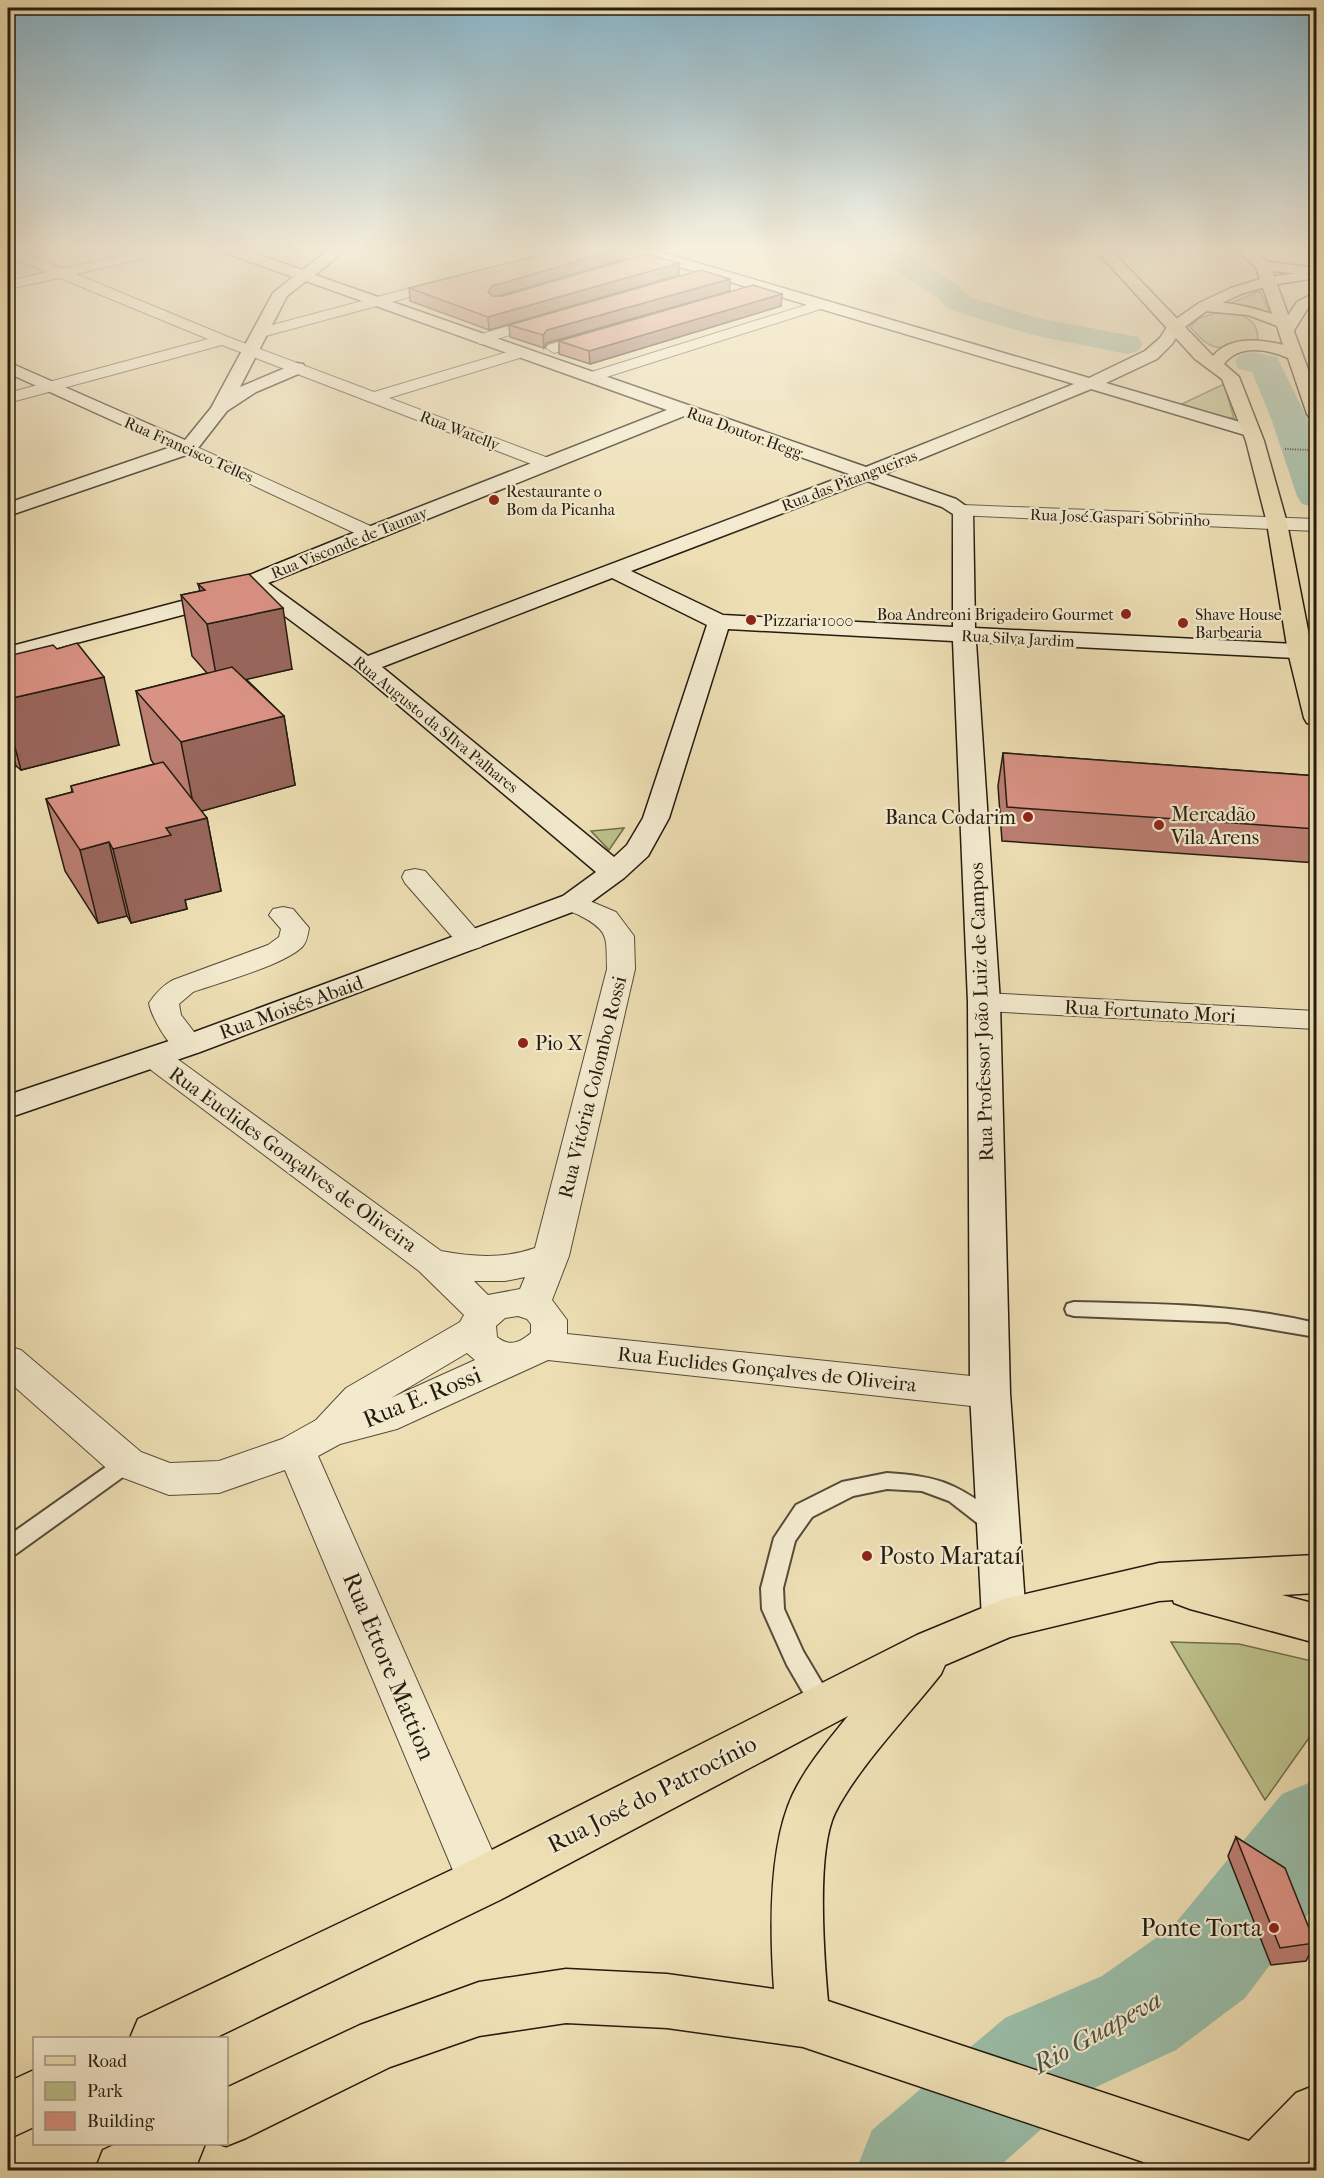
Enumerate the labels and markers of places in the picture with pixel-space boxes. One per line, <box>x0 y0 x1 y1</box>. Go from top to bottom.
place label: Restaurante o Bom da Picanha <box>506 482 616 519</box>
marker: Restaurante o Bom da Picanha <box>487 493 501 507</box>
place label: Boa Andreoni Brigadeiro Gourmet <box>877 605 1114 624</box>
place label: Shave House Barbearia <box>1195 605 1282 642</box>
marker: Boa Andreoni Brigadeiro Gourmet <box>1119 607 1133 621</box>
place label: Pizzaria 1000 <box>763 611 853 630</box>
marker: Pizzaria 1000 <box>744 613 758 627</box>
marker: Shave House Barbearia <box>1176 616 1190 630</box>
place label: Mercadão Vila Arens <box>1170 803 1259 849</box>
place label: Banca Codarim <box>885 806 1016 829</box>
marker: Banca Codarim <box>1021 810 1035 824</box>
marker: Mercadão Vila Arens <box>1152 818 1166 832</box>
place label: Pio X <box>535 1032 583 1055</box>
marker: Pio X <box>516 1036 530 1050</box>
place label: Posto Marataí <box>879 1542 1022 1570</box>
marker: Posto Marataí <box>860 1549 874 1563</box>
place label: Ponte Torta <box>1141 1914 1263 1942</box>
marker: Ponte Torta <box>1267 1921 1281 1935</box>

